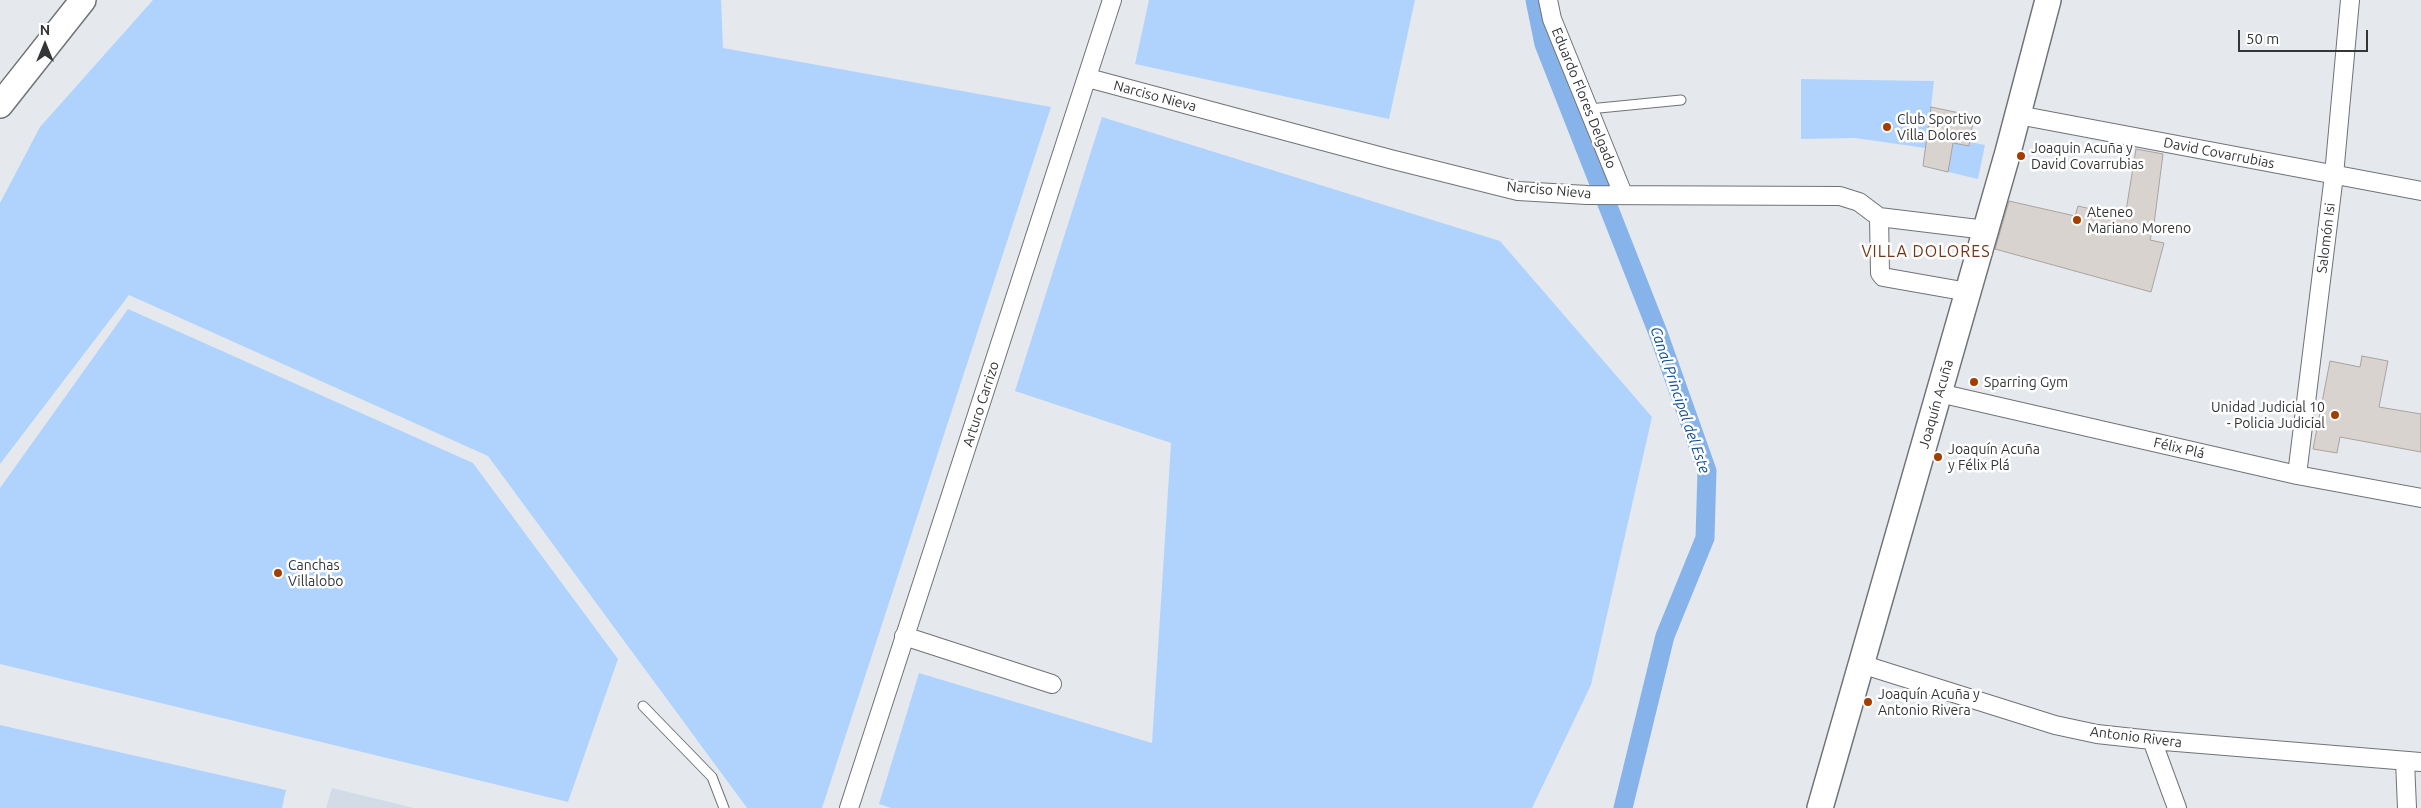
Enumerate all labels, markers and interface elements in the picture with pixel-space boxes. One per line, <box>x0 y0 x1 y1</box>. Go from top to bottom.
north arrow <box>20 20 70 70</box>
scale bar <box>2241 20 2371 52</box>
text: N <box>40 22 50 38</box>
street label: Eduardo Flores Delgado <box>1548 25 1620 171</box>
text: 50 m <box>2246 30 2279 47</box>
street label: Narciso Nieva <box>1112 77 1198 115</box>
place label: Club Sportivo Villa Dolores <box>1897 111 1982 144</box>
marker: Club Sportivo Villa Dolores <box>1881 121 1893 133</box>
street label: David Covarrubias <box>2162 134 2276 172</box>
place label: Joaquin Acuña y David Covarrubias <box>2031 140 2144 172</box>
marker: Joaquin Acuña y David Covarrubias <box>2015 150 2027 162</box>
street label: Narciso Nieva <box>1506 178 1592 202</box>
street label: Salomón Isi <box>2313 202 2339 274</box>
place label: Ateneo Mariano Moreno <box>2087 204 2191 236</box>
marker: Ateneo Mariano Moreno <box>2071 214 2083 226</box>
district label: VILLA DOLORES <box>1860 242 1992 262</box>
water label: Canal Principal del Este <box>1646 324 1714 476</box>
street label: Joaquín Acuña <box>1915 358 1957 450</box>
street label: Arturo Carrizo <box>959 359 1003 449</box>
place label: Sparring Gym <box>1984 374 2068 390</box>
marker: Sparring Gym <box>1968 376 1980 388</box>
place label: Unidad Judicial 10 - Policia Judicial <box>2211 399 2325 432</box>
marker: Unidad Judicial 10 - Policia Judicial <box>2329 409 2341 421</box>
street label: Félix Plá <box>2152 434 2206 462</box>
place label: Joaquín Acuña y Félix Plá <box>1948 441 2040 474</box>
marker: Joaquín Acuña y Félix Plá <box>1932 451 1944 463</box>
place label: Canchas Villalobo <box>288 557 344 590</box>
marker: Canchas Villalobo <box>272 567 284 579</box>
place label: Joaquín Acuña y Antonio Rivera <box>1878 686 1980 719</box>
marker: Joaquín Acuña y Antonio Rivera <box>1862 696 1874 708</box>
street label: Antonio Rivera <box>2089 723 2183 751</box>

